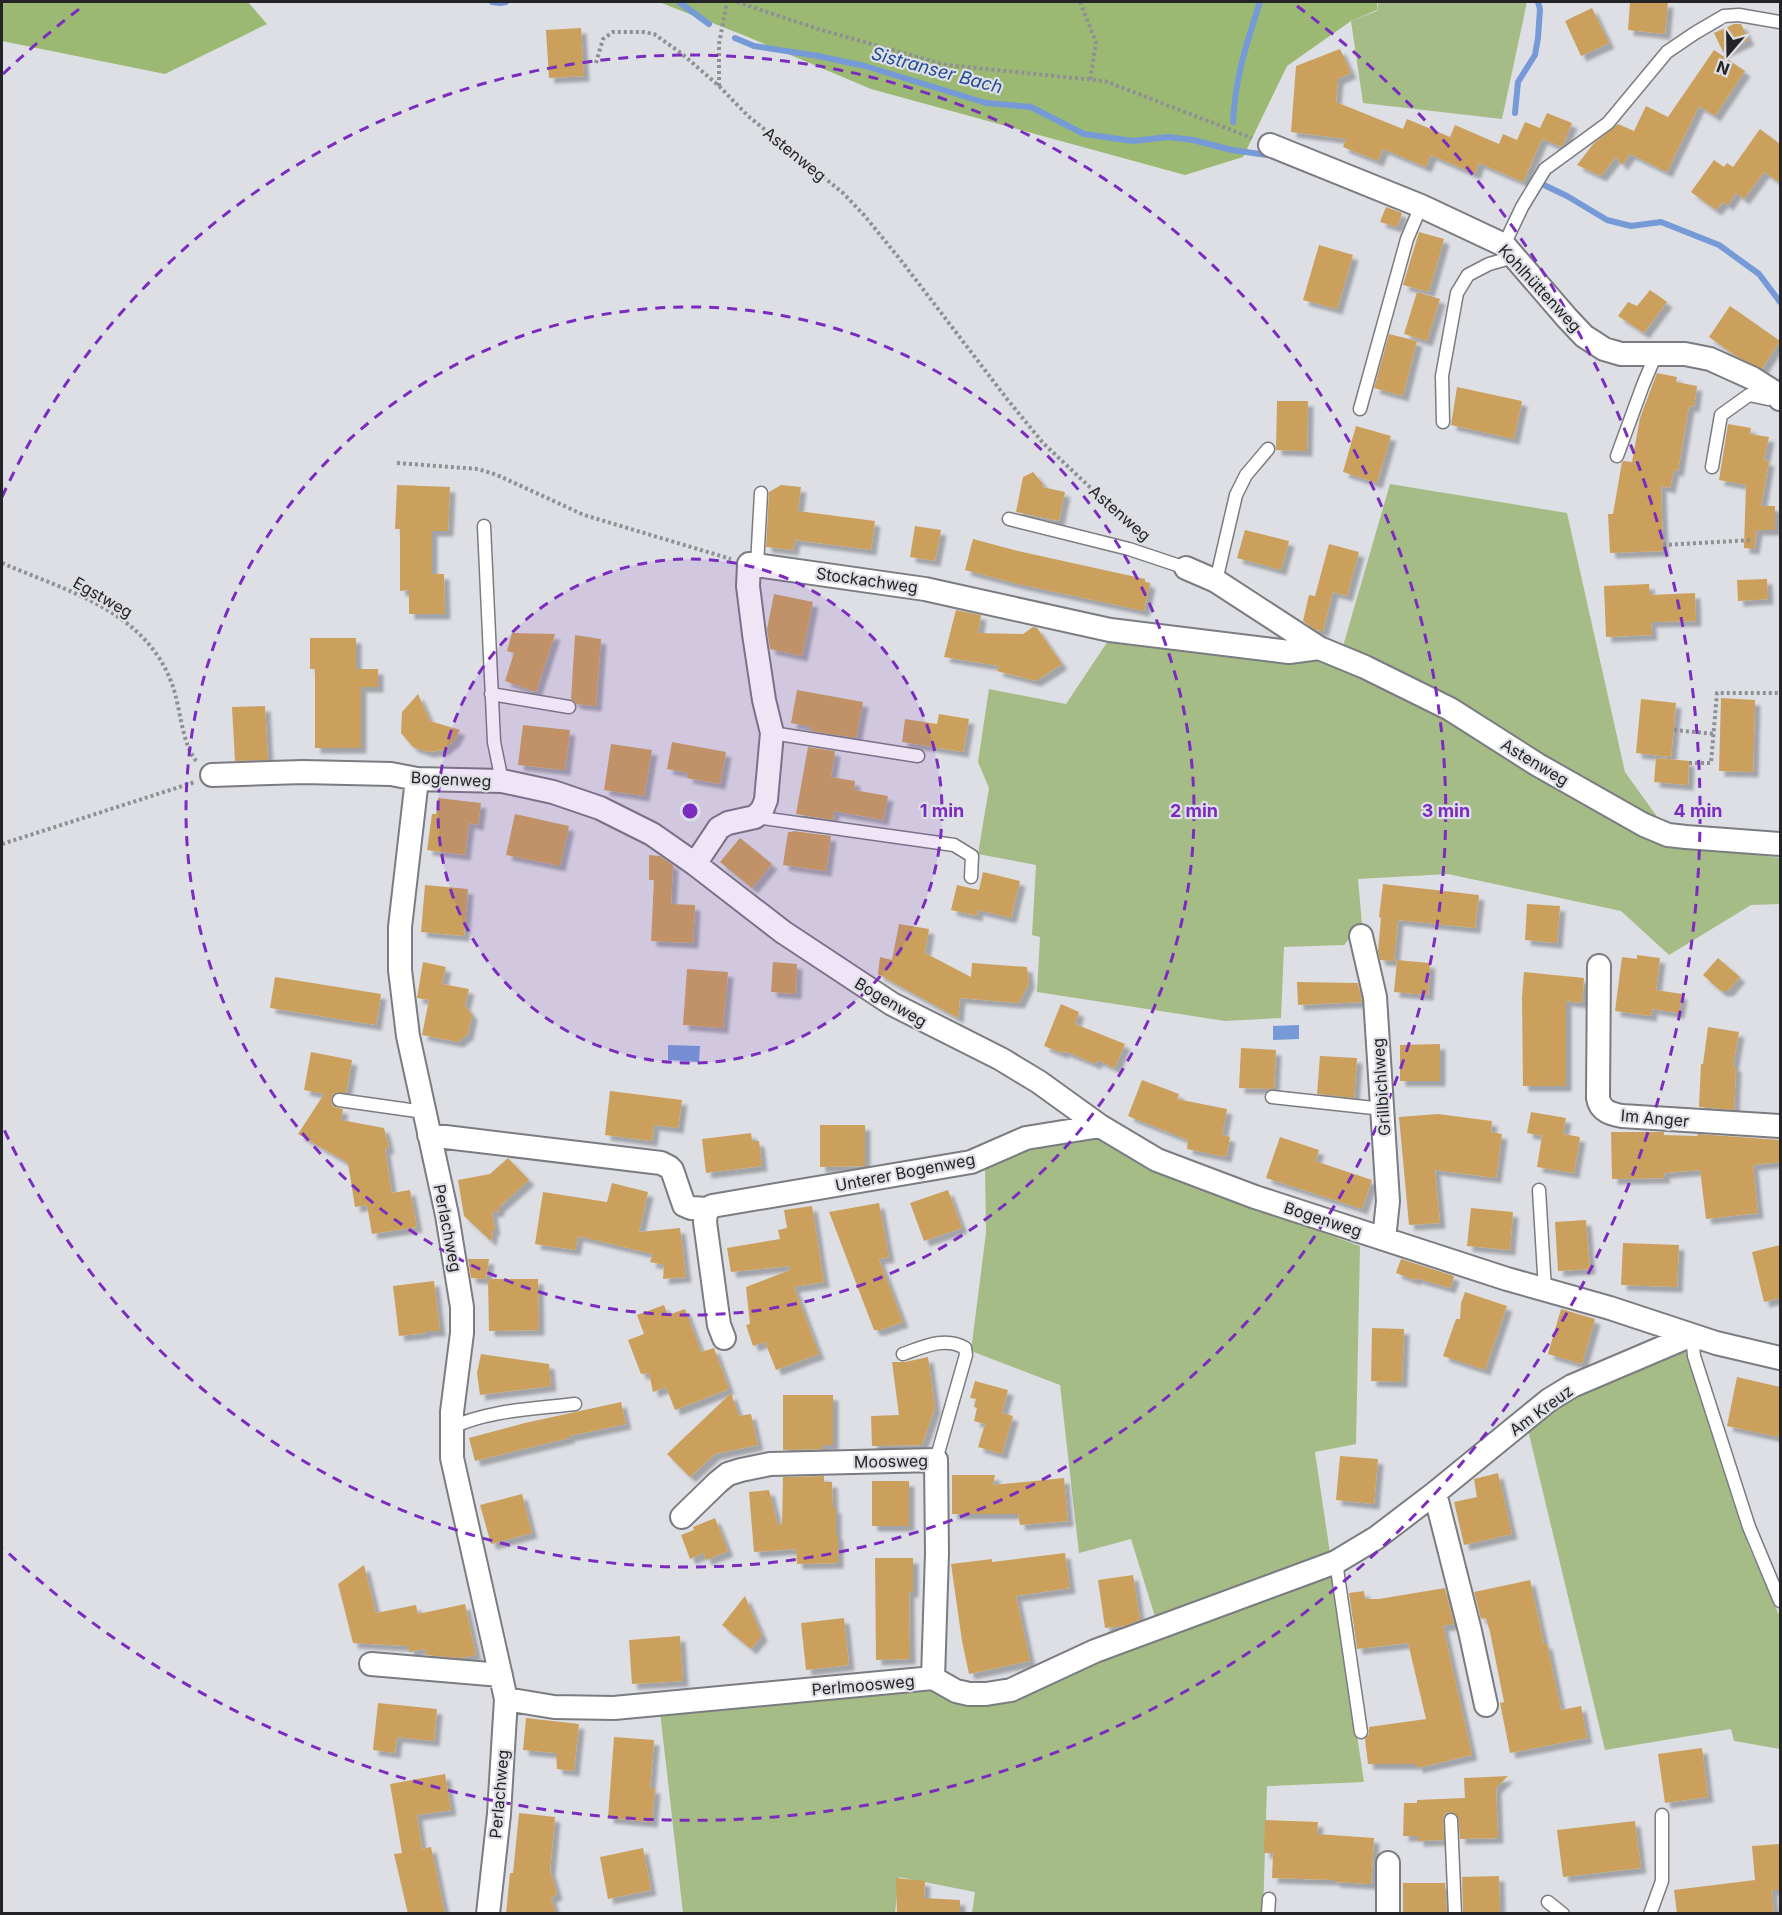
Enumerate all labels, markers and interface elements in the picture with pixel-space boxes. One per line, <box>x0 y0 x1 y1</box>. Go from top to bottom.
north arrow <box>1698 24 1758 84</box>
water label: Sistranser Bach <box>869 42 1005 98</box>
text: N <box>1714 57 1732 80</box>
street label: Astenweg <box>759 123 831 185</box>
street label: Kohlhüttenweg <box>1494 240 1586 336</box>
street label: Astenweg <box>1085 481 1155 545</box>
street label: Stockachweg <box>815 563 919 597</box>
street label: Egstweg <box>70 572 136 622</box>
street label: Astenweg <box>1498 734 1572 790</box>
street label: Bogenweg <box>410 767 492 791</box>
text: 1 min <box>920 800 964 821</box>
text: 2 min <box>1170 800 1218 821</box>
text: 3 min <box>1422 800 1470 821</box>
text: 4 min <box>1674 800 1722 821</box>
centre of rings <box>680 801 700 821</box>
street label: Bogenweg <box>851 973 931 1031</box>
street label: Grillbichlweg <box>1368 1037 1394 1137</box>
street label: Im Anger <box>1620 1105 1690 1131</box>
street label: Unterer Bogenweg <box>833 1149 977 1195</box>
street label: Perlachweg <box>430 1182 466 1274</box>
street label: Bogenweg <box>1282 1197 1364 1241</box>
street label: Am Kreuz <box>1505 1380 1577 1440</box>
street label: Moosweg <box>854 1450 928 1472</box>
street label: Perlmoosweg <box>811 1671 915 1699</box>
street label: Perlachweg <box>485 1749 513 1839</box>

